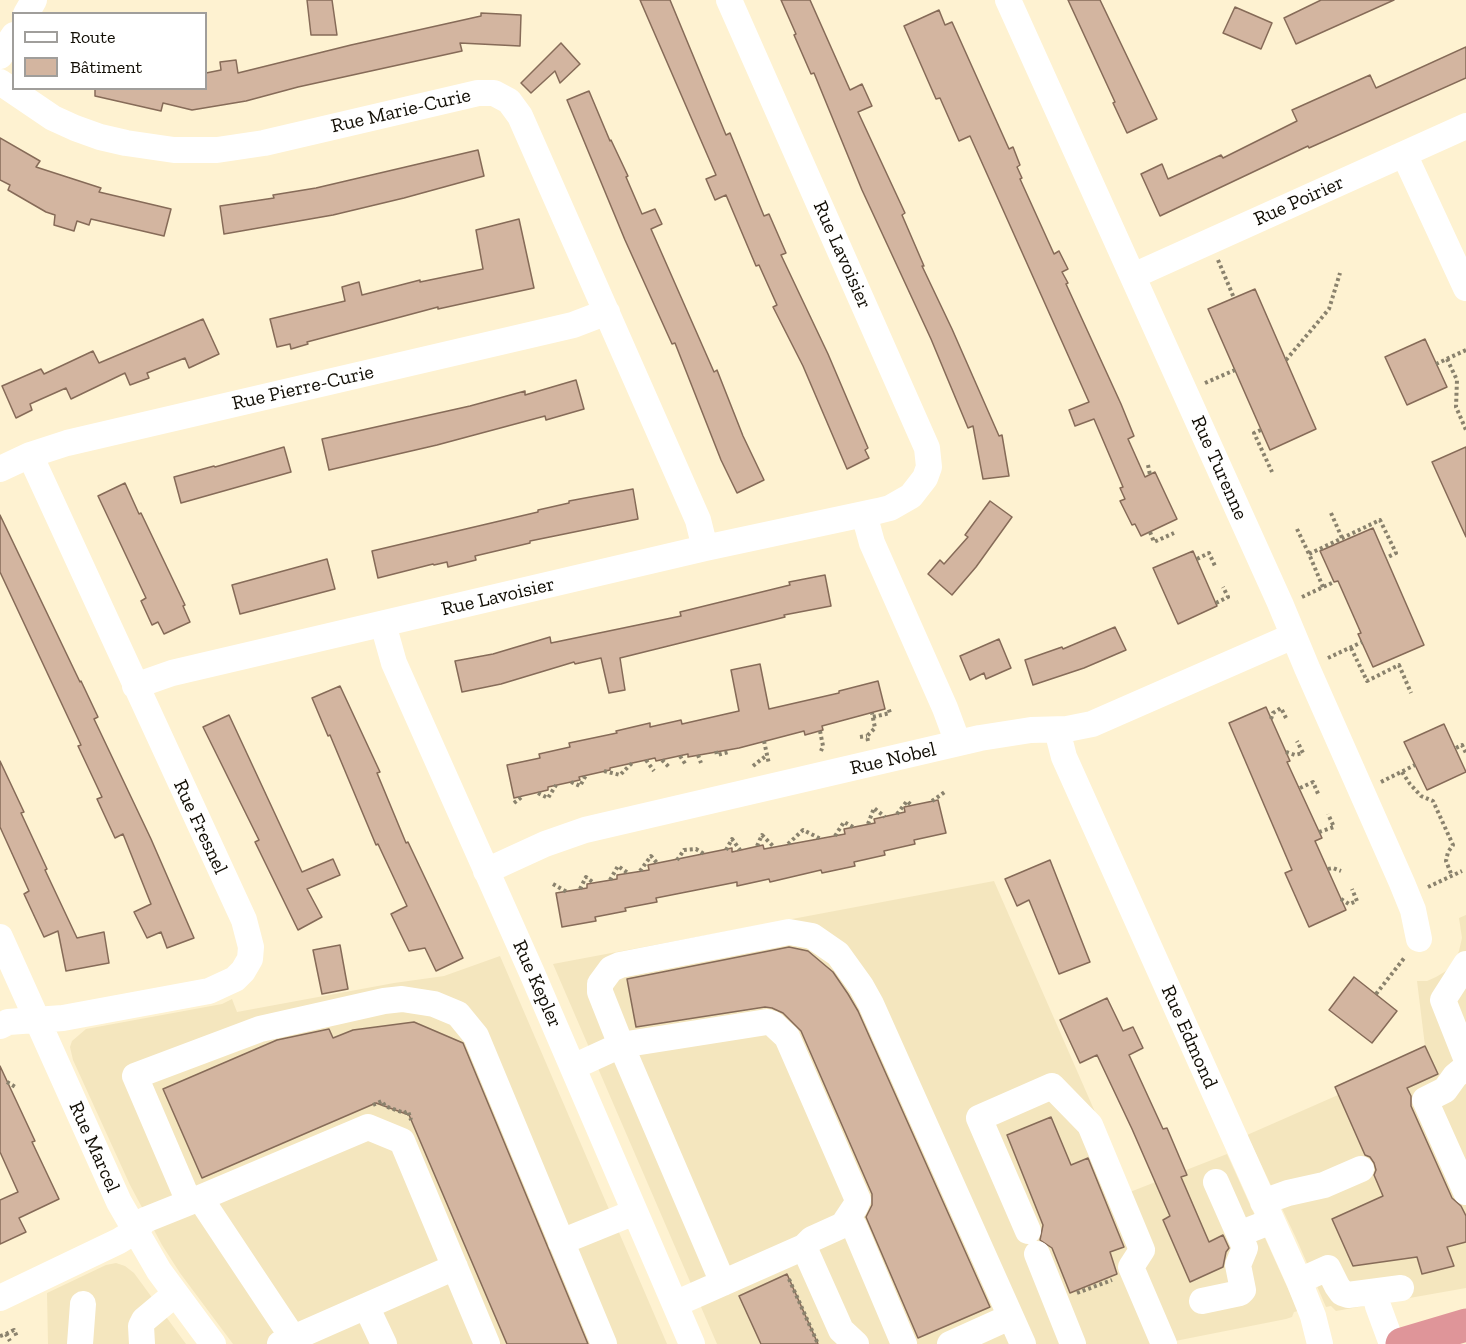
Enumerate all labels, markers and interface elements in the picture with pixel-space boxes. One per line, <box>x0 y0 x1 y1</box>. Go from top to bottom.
legend <box>12 12 207 90</box>
text: Route <box>70 26 115 48</box>
text: Bâtiment <box>70 56 142 78</box>
street label: Rue Marie-Curie <box>329 83 473 139</box>
street label: Rue Poirier <box>1250 170 1348 232</box>
street label: Rue Lavoisier <box>808 197 876 313</box>
street label: Rue Pierre-Curie <box>230 360 376 416</box>
street label: Rue Turenne <box>1185 412 1253 524</box>
street label: Rue Lavoisier <box>439 572 557 622</box>
street label: Rue Nobel <box>848 737 938 781</box>
street label: Rue Fresnel <box>168 776 232 878</box>
street label: Rue Kepler <box>507 936 567 1032</box>
street label: Rue Edmond <box>1156 982 1222 1092</box>
street label: Rue Marcel <box>63 1098 125 1196</box>

